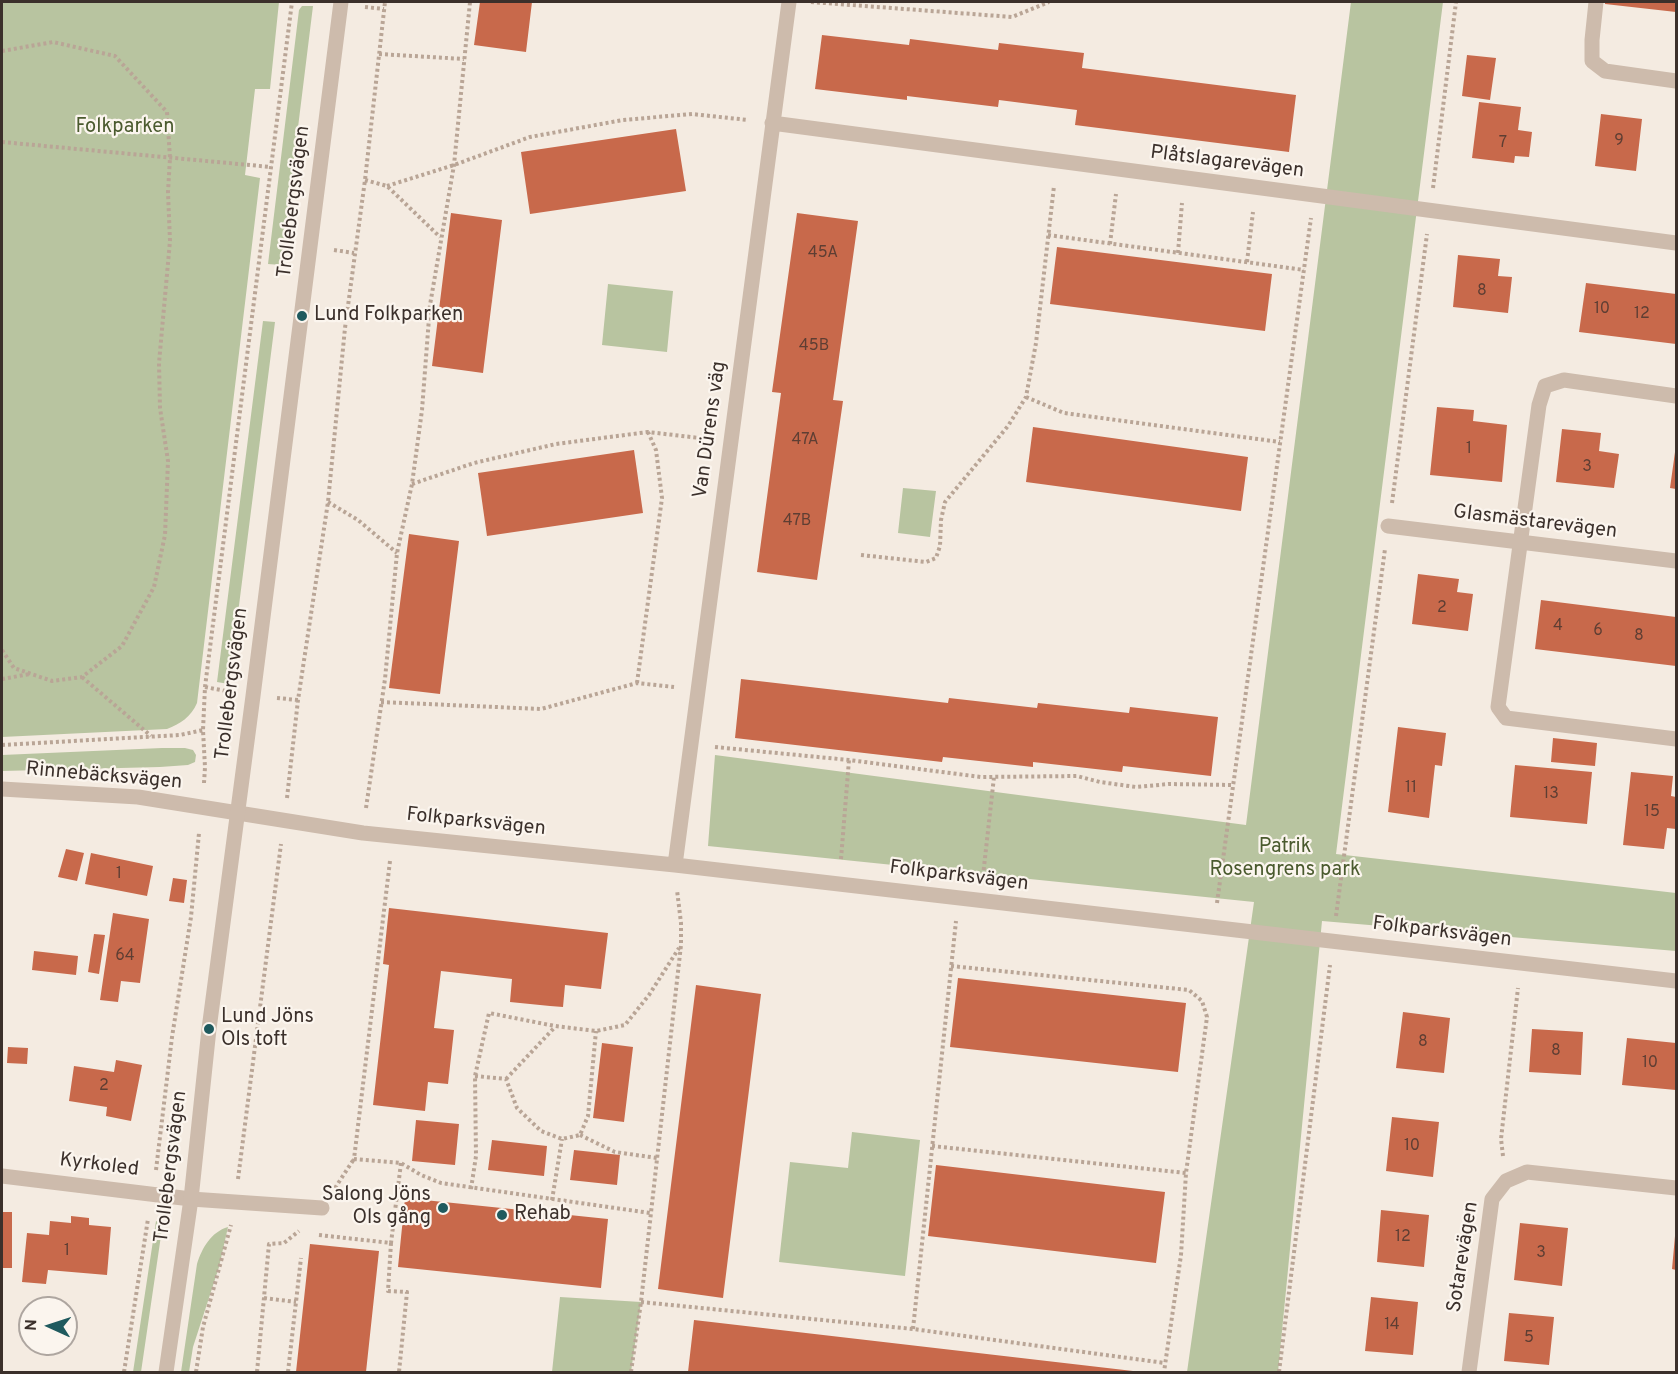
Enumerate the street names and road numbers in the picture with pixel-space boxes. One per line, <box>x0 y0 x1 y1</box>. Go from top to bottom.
street label: Trollebergsvägen <box>274 124 316 280</box>
street label: Plåtslagarevägen <box>1149 142 1305 184</box>
street label: Van Dürens väg <box>689 360 733 500</box>
street label: Glasmästarevägen <box>1452 501 1618 545</box>
street label: Trollebergsvägen <box>212 606 254 762</box>
street label: Rinnebäcksvägen <box>25 758 183 796</box>
street label: Folkparksvägen <box>405 804 547 842</box>
street label: Folkparksvägen <box>888 857 1030 897</box>
street label: Folkparksvägen <box>1371 913 1513 953</box>
street label: Trollebergsvägen <box>151 1089 193 1245</box>
street label: Kyrkoled <box>58 1149 140 1183</box>
street label: Sotarevägen <box>1443 1200 1485 1314</box>

